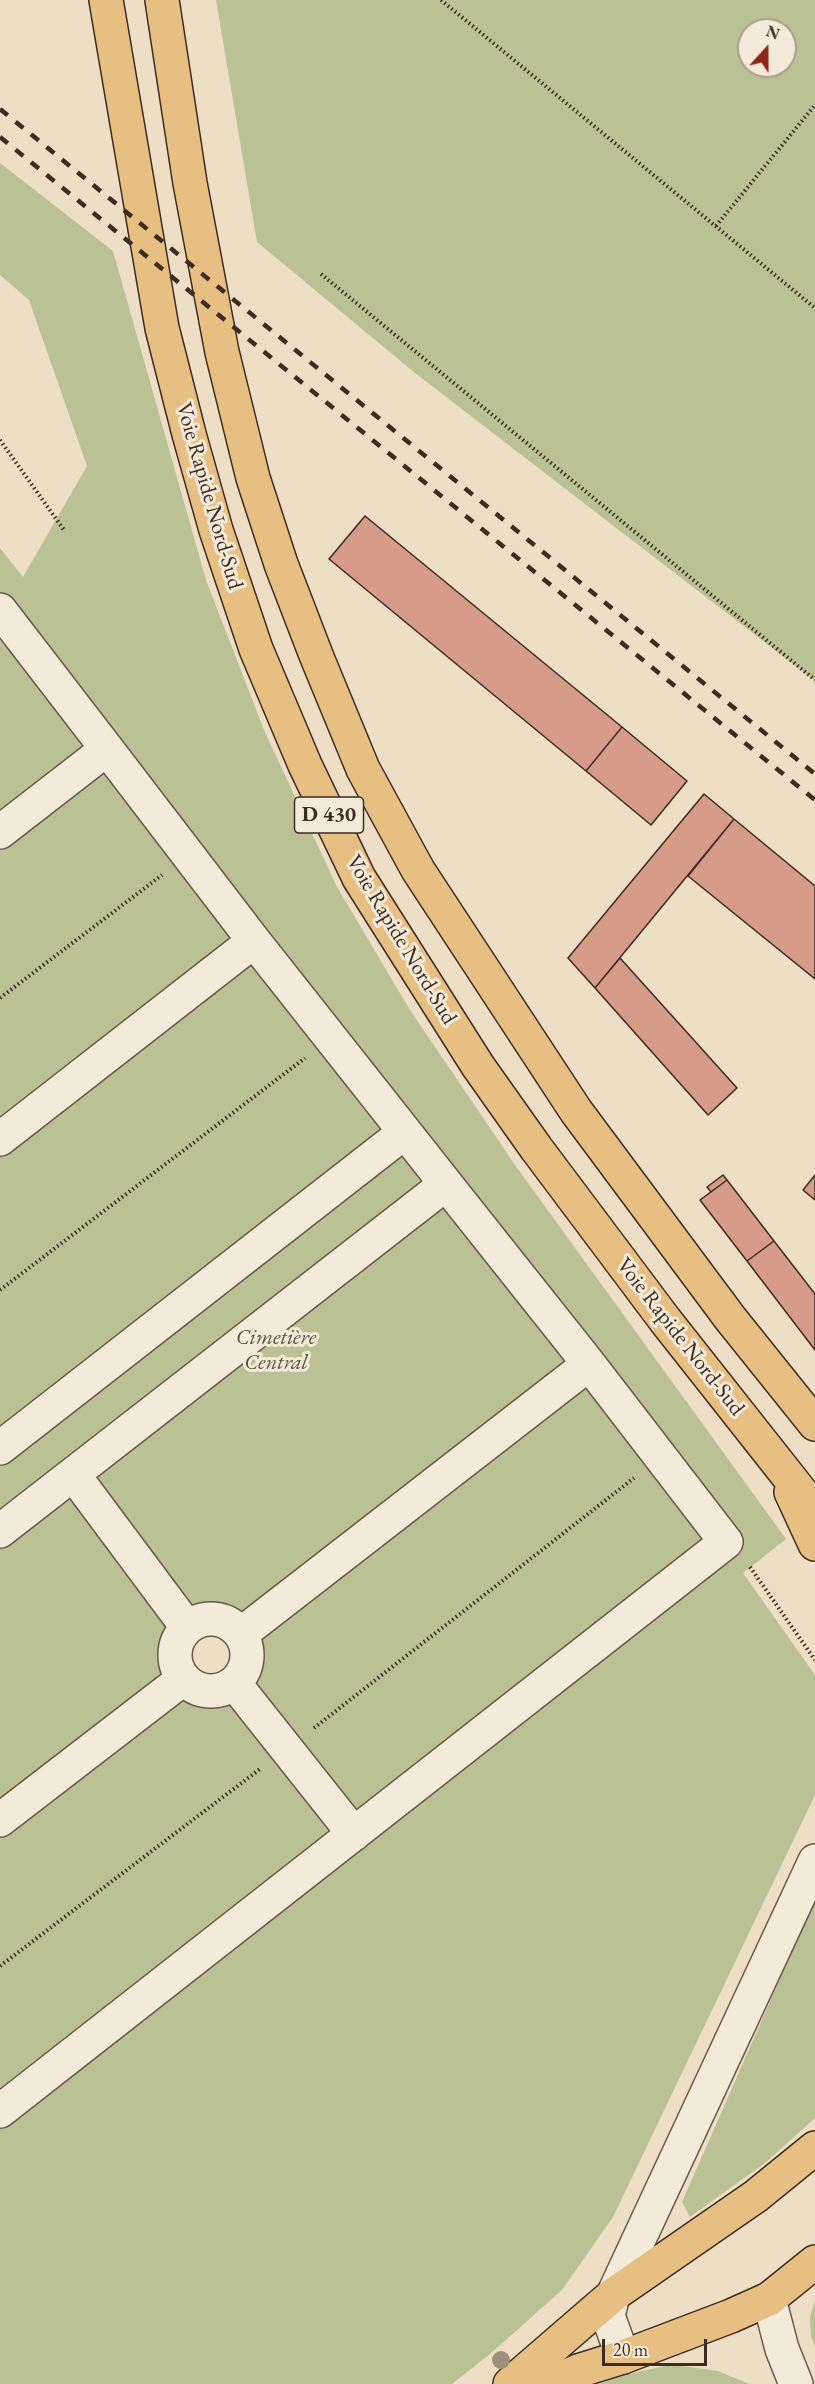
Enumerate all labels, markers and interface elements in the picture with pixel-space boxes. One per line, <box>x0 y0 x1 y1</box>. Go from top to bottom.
north arrow <box>737 18 797 78</box>
text: N <box>763 20 783 45</box>
street label: Voie Rapide Nord-Sud <box>170 400 248 592</box>
road number: D 430 <box>294 797 364 833</box>
street label: Voie Rapide Nord-Sud <box>340 850 462 1030</box>
street label: Voie Rapide Nord-Sud <box>610 1253 750 1421</box>
park label: Cimetière Central <box>236 1325 316 1376</box>
scale bar <box>605 2327 710 2365</box>
text: 20 m <box>613 2338 648 2361</box>

